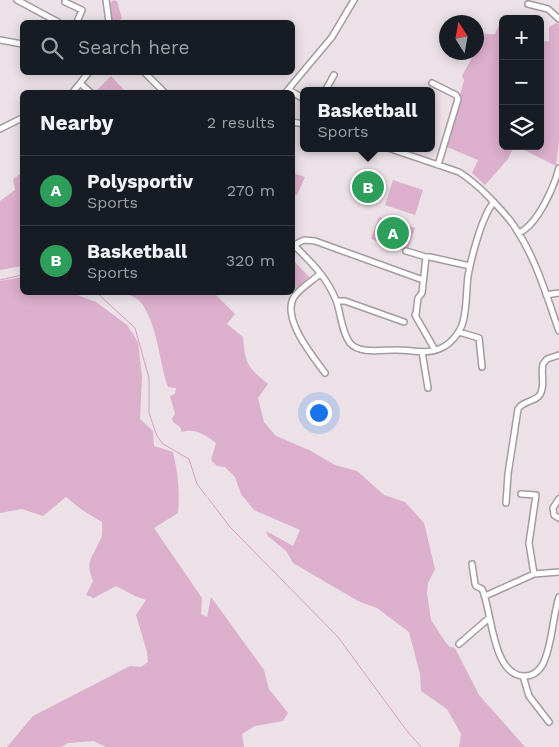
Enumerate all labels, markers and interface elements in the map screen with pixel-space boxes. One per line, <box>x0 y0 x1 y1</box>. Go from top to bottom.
north arrow <box>439 15 484 60</box>
map controls <box>499 15 544 150</box>
button: + <box>499 15 544 60</box>
search box <box>20 20 295 75</box>
icon: search <box>38 34 66 62</box>
text: Search here <box>78 36 189 59</box>
button: − <box>499 60 544 105</box>
popup <box>300 87 435 152</box>
text: Basketball <box>317 99 418 122</box>
button: layers <box>499 105 544 150</box>
text: Nearby <box>40 110 113 135</box>
text: 2 results <box>207 113 275 132</box>
text: Sports <box>317 122 368 141</box>
pin: B <box>352 168 384 206</box>
text: Polysportiv <box>87 170 193 193</box>
text: A <box>51 181 61 200</box>
text: 270 m <box>227 181 275 200</box>
text: Sports <box>87 193 138 212</box>
pin: A <box>377 214 409 252</box>
text: Basketball <box>87 240 187 263</box>
text: B <box>51 251 61 270</box>
text: 320 m <box>226 251 275 270</box>
text: Sports <box>87 263 138 282</box>
your location <box>306 400 332 426</box>

